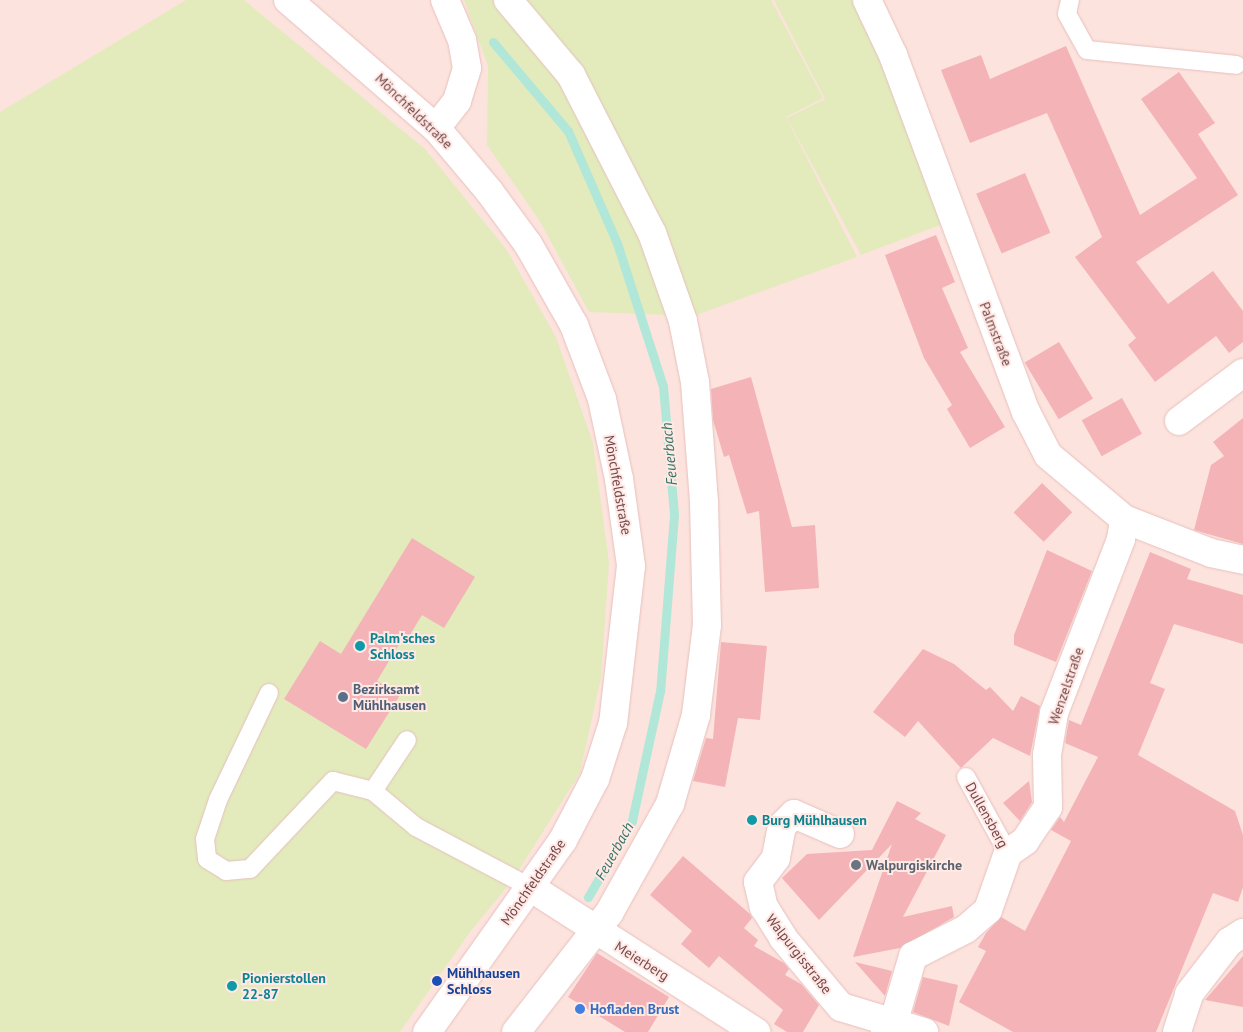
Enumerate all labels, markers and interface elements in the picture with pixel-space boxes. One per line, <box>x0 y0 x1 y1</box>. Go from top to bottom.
street label: Mönchfeldstraße <box>372 70 456 152</box>
street label: Palmstraße <box>976 299 1016 369</box>
water label: Feuerbach <box>657 422 681 486</box>
street label: Mönchfeldstraße <box>601 434 635 536</box>
place label: Palm'sches Schloss <box>370 630 435 662</box>
marker: Palm'sches Schloss <box>354 640 366 652</box>
street label: Wenzelstraße <box>1045 645 1087 727</box>
place label: Bezirksamt Mühlhausen <box>353 681 426 714</box>
marker: Bezirksamt Mühlhausen <box>337 691 349 703</box>
street label: Dullensberg <box>962 779 1012 851</box>
place label: Burg Mühlhausen <box>762 812 867 828</box>
marker: Burg Mühlhausen <box>746 814 758 826</box>
water label: Feuerbach <box>591 819 637 883</box>
street label: Mönchfeldstraße <box>497 836 569 928</box>
place label: Walpurgiskirche <box>866 857 962 873</box>
marker: Walpurgiskirche <box>850 859 862 871</box>
street label: Walpurgisstraße <box>763 911 835 997</box>
street label: Meierberg <box>612 938 672 984</box>
place label: Mühlhausen Schloss <box>447 965 520 998</box>
place label: Pionierstollen 22-87 <box>242 970 326 1002</box>
marker: Mühlhausen Schloss <box>431 975 443 987</box>
marker: Pionierstollen 22-87 <box>226 980 238 992</box>
place label: Hofladen Brust <box>590 1001 679 1017</box>
marker: Hofladen Brust <box>574 1003 586 1015</box>

